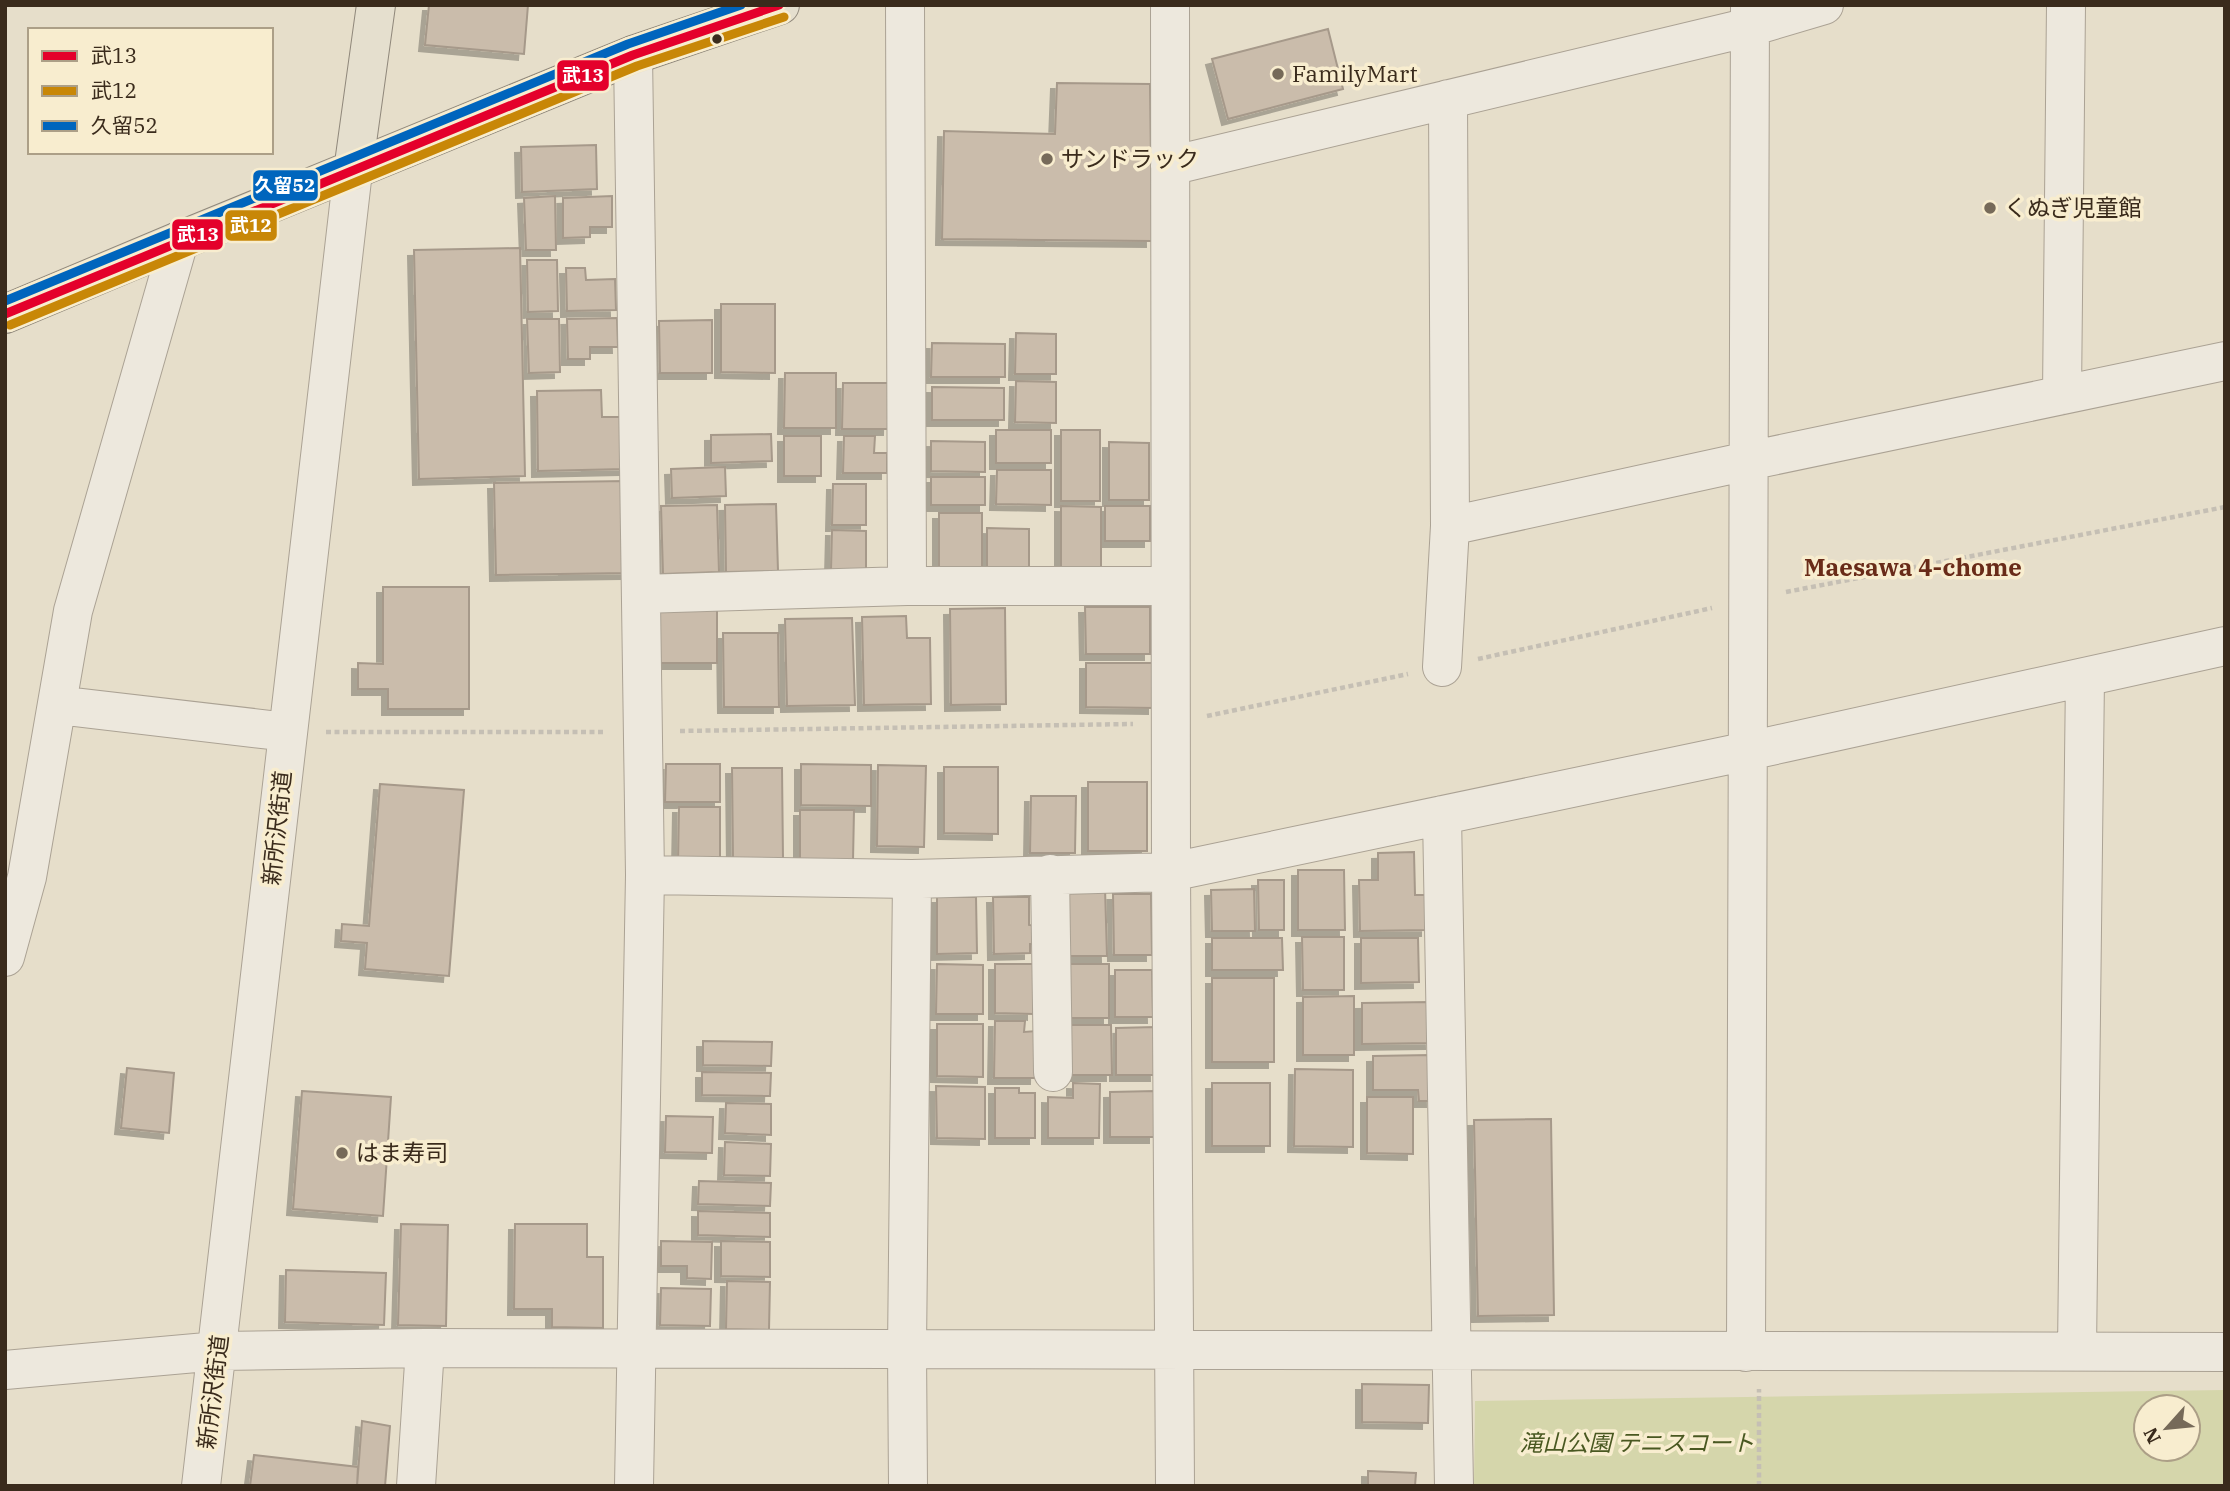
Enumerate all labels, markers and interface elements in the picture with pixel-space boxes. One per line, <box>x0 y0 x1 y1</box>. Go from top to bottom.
legend <box>28 28 273 154</box>
unlabelled marker <box>710 32 724 46</box>
text: 武13 <box>91 41 137 69</box>
place label: FamilyMart <box>1292 58 1418 88</box>
line badge: 武13 <box>556 59 610 92</box>
text: 武13 <box>562 63 604 87</box>
marker: FamilyMart <box>1270 66 1286 82</box>
text: 武12 <box>91 76 137 104</box>
text: 久留52 <box>91 111 158 139</box>
place label: サンドラック <box>1061 143 1199 173</box>
marker: サンドラック <box>1039 151 1055 167</box>
line badge: 久留52 <box>252 169 319 202</box>
text: 久留52 <box>255 173 315 197</box>
place label: くぬぎ児童館 <box>2004 192 2142 222</box>
marker: くぬぎ児童館 <box>1982 200 1998 216</box>
line badge: 武12 <box>224 209 278 242</box>
text: 武12 <box>230 213 272 237</box>
line badge: 武13 <box>171 218 224 251</box>
text: 武13 <box>177 222 219 246</box>
district label: Maesawa 4-chome <box>1804 551 2022 583</box>
street label: 新所沢街道 <box>255 769 297 887</box>
place label: はま寿司 <box>356 1137 448 1167</box>
marker: はま寿司 <box>334 1145 350 1161</box>
street label: 新所沢街道 <box>190 1333 234 1451</box>
north arrow <box>2132 1393 2202 1463</box>
text: N <box>2138 1424 2166 1448</box>
park label: 滝山公園 テニスコート <box>1520 1427 1754 1457</box>

